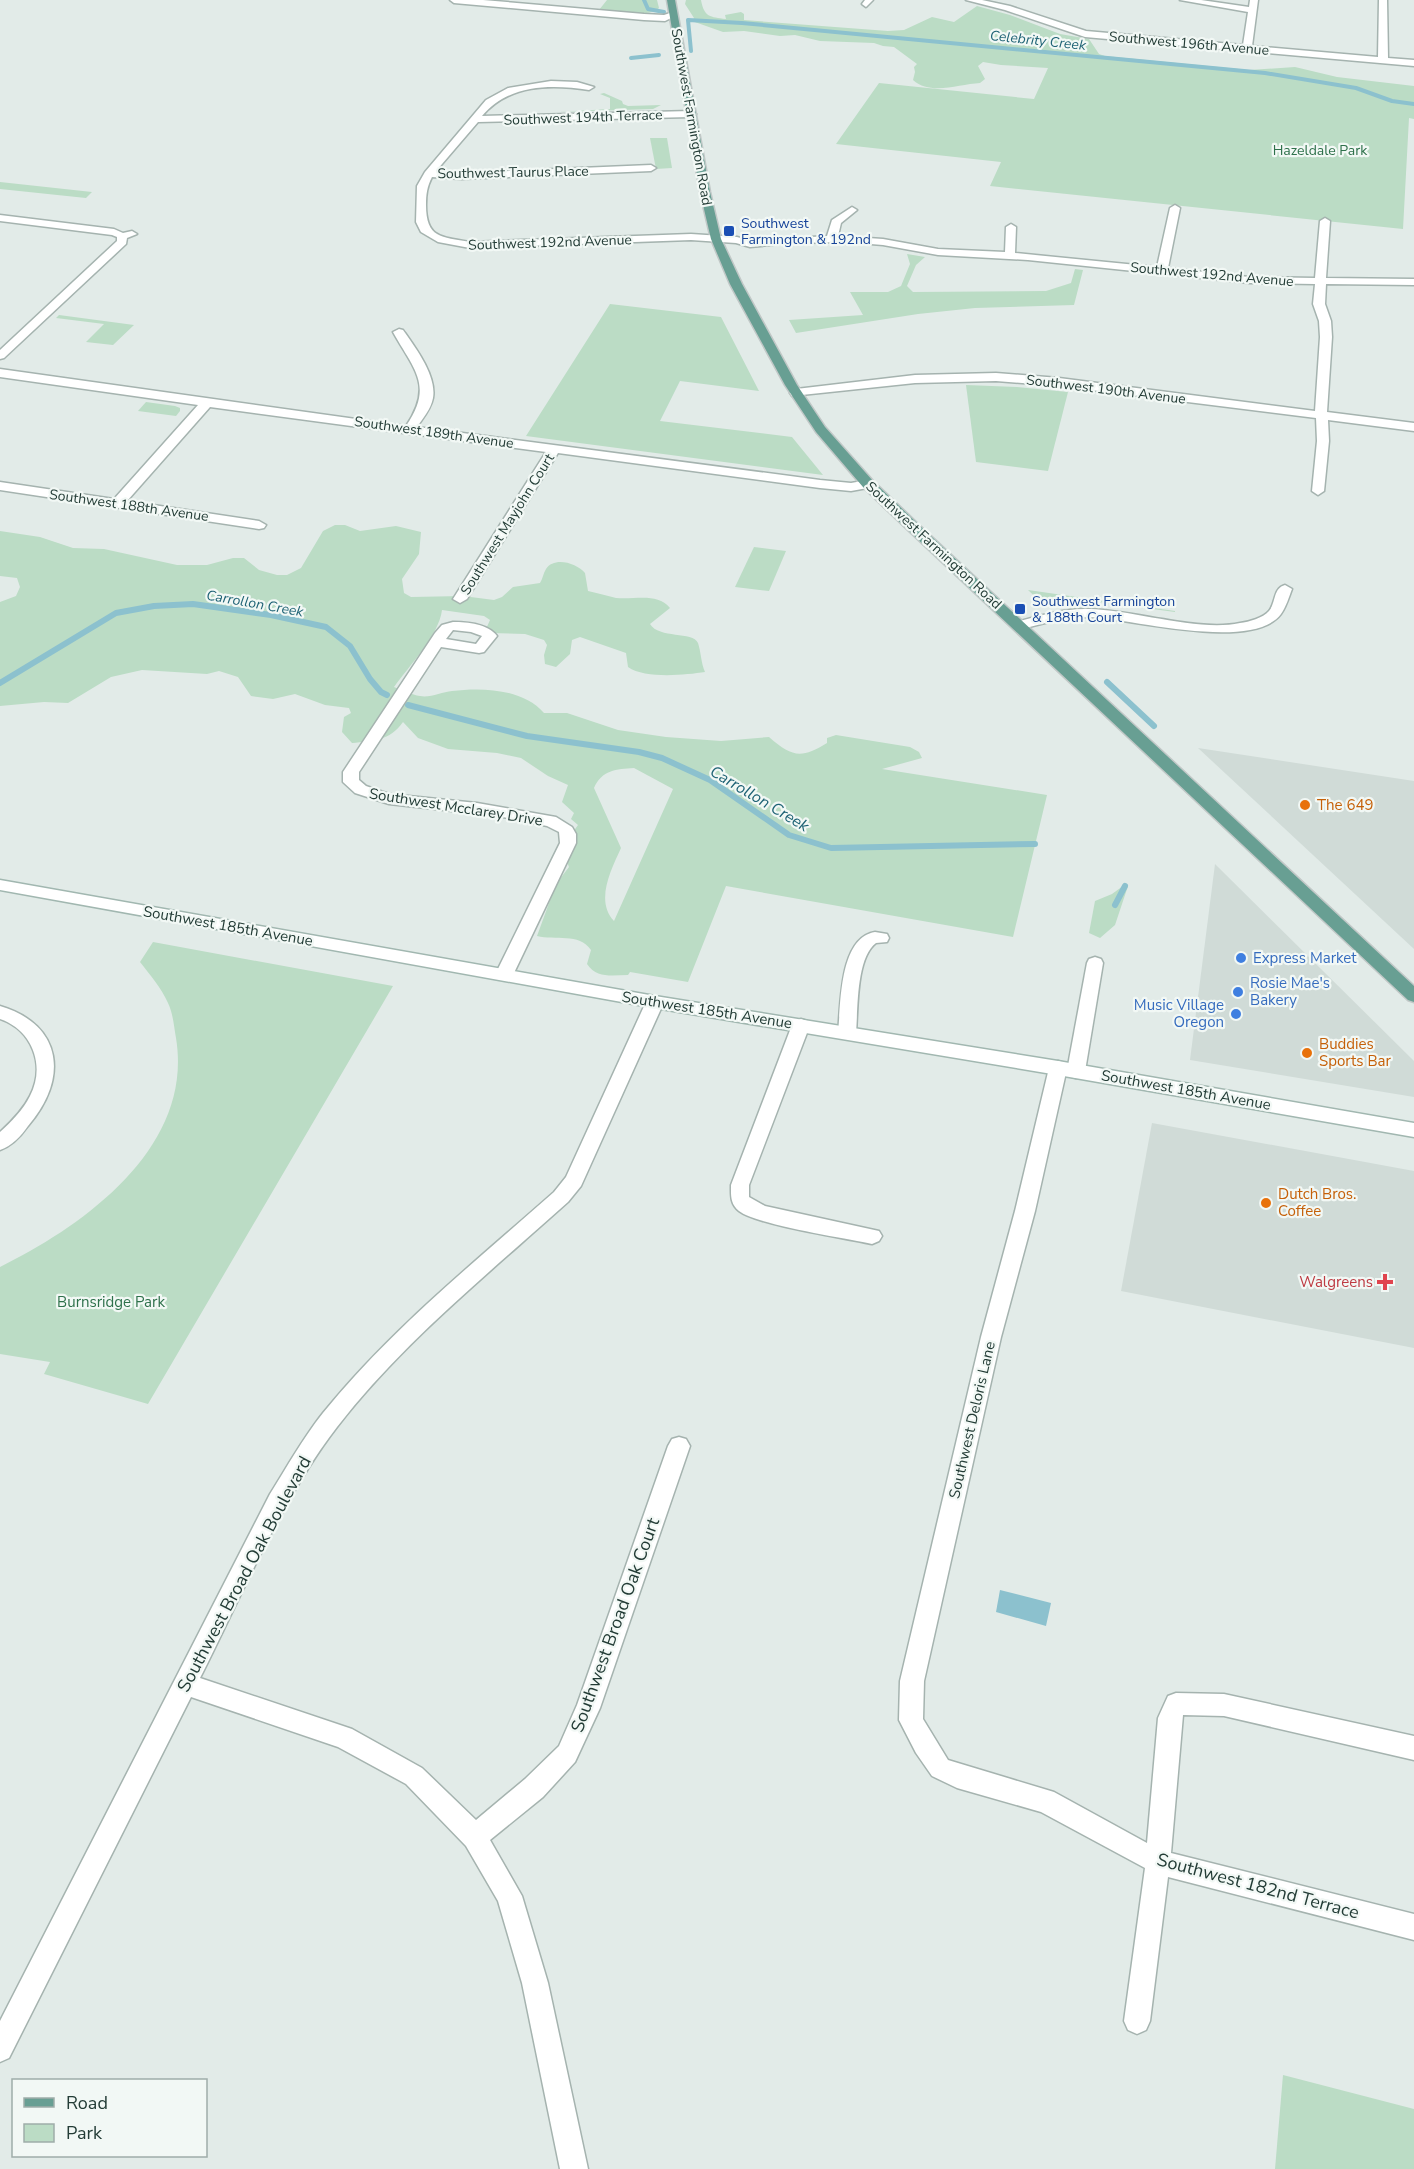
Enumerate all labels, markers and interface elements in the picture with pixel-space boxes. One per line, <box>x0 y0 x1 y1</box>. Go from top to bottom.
water label: Celebrity Creek <box>989 26 1088 55</box>
street label: Southwest Farmington Road <box>667 27 716 207</box>
street label: Southwest 196th Avenue <box>1108 27 1270 60</box>
street label: Southwest 194th Terrace <box>503 105 663 130</box>
park label: Hazeldale Park <box>1273 141 1368 160</box>
street label: Southwest Taurus Place <box>437 162 589 183</box>
place label: Southwest Farmington & 192nd <box>741 214 871 249</box>
marker: Southwest Farmington & 192nd <box>722 224 736 238</box>
street label: Southwest 192nd Avenue <box>468 230 632 255</box>
street label: Southwest 192nd Avenue <box>1130 258 1294 291</box>
street label: Southwest 190th Avenue <box>1025 370 1187 409</box>
street label: Southwest 189th Avenue <box>353 412 515 453</box>
street label: Southwest Mayjohn Court <box>456 450 559 599</box>
street label: Southwest Farmington Road <box>862 477 1006 613</box>
street label: Southwest 188th Avenue <box>48 485 210 526</box>
water label: Carrollon Creek <box>205 586 306 622</box>
place label: Southwest Farmington & 188th Court <box>1032 592 1175 627</box>
marker: Southwest Farmington & 188th Court <box>1013 602 1027 616</box>
water label: Carrollon Creek <box>706 761 814 838</box>
street label: Southwest Mcclarey Drive <box>368 783 544 831</box>
place label: The 649 <box>1317 795 1373 815</box>
marker: The 649 <box>1298 798 1312 812</box>
street label: Southwest 185th Avenue <box>142 901 314 951</box>
place label: Express Market <box>1253 948 1357 968</box>
marker: Express Market <box>1234 951 1248 965</box>
place label: Rosie Mae's Bakery <box>1250 973 1330 1010</box>
marker: Rosie Mae's Bakery <box>1231 985 1245 999</box>
street label: Southwest 185th Avenue <box>620 987 794 1033</box>
place label: Music Village Oregon <box>1134 995 1224 1032</box>
marker: Music Village Oregon <box>1229 1007 1243 1021</box>
place label: Buddies Sports Bar <box>1319 1034 1391 1071</box>
marker: Buddies Sports Bar <box>1300 1046 1314 1060</box>
street label: Southwest 185th Avenue <box>1100 1065 1272 1115</box>
place label: Dutch Bros. Coffee <box>1278 1184 1356 1221</box>
marker: Dutch Bros. Coffee <box>1259 1196 1273 1210</box>
place label: Walgreens <box>1299 1272 1373 1292</box>
marker: Walgreens <box>1378 1275 1392 1289</box>
park label: Burnsridge Park <box>57 1292 165 1312</box>
street label: Southwest Deloris Lane <box>944 1339 1000 1501</box>
street label: Southwest Broad Oak Boulevard <box>171 1452 317 1696</box>
street label: Southwest Broad Oak Court <box>565 1514 665 1736</box>
street label: Southwest 182nd Terrace <box>1154 1847 1362 1925</box>
legend <box>12 2079 207 2157</box>
text: Road <box>66 2091 108 2115</box>
text: Park <box>66 2121 103 2145</box>

